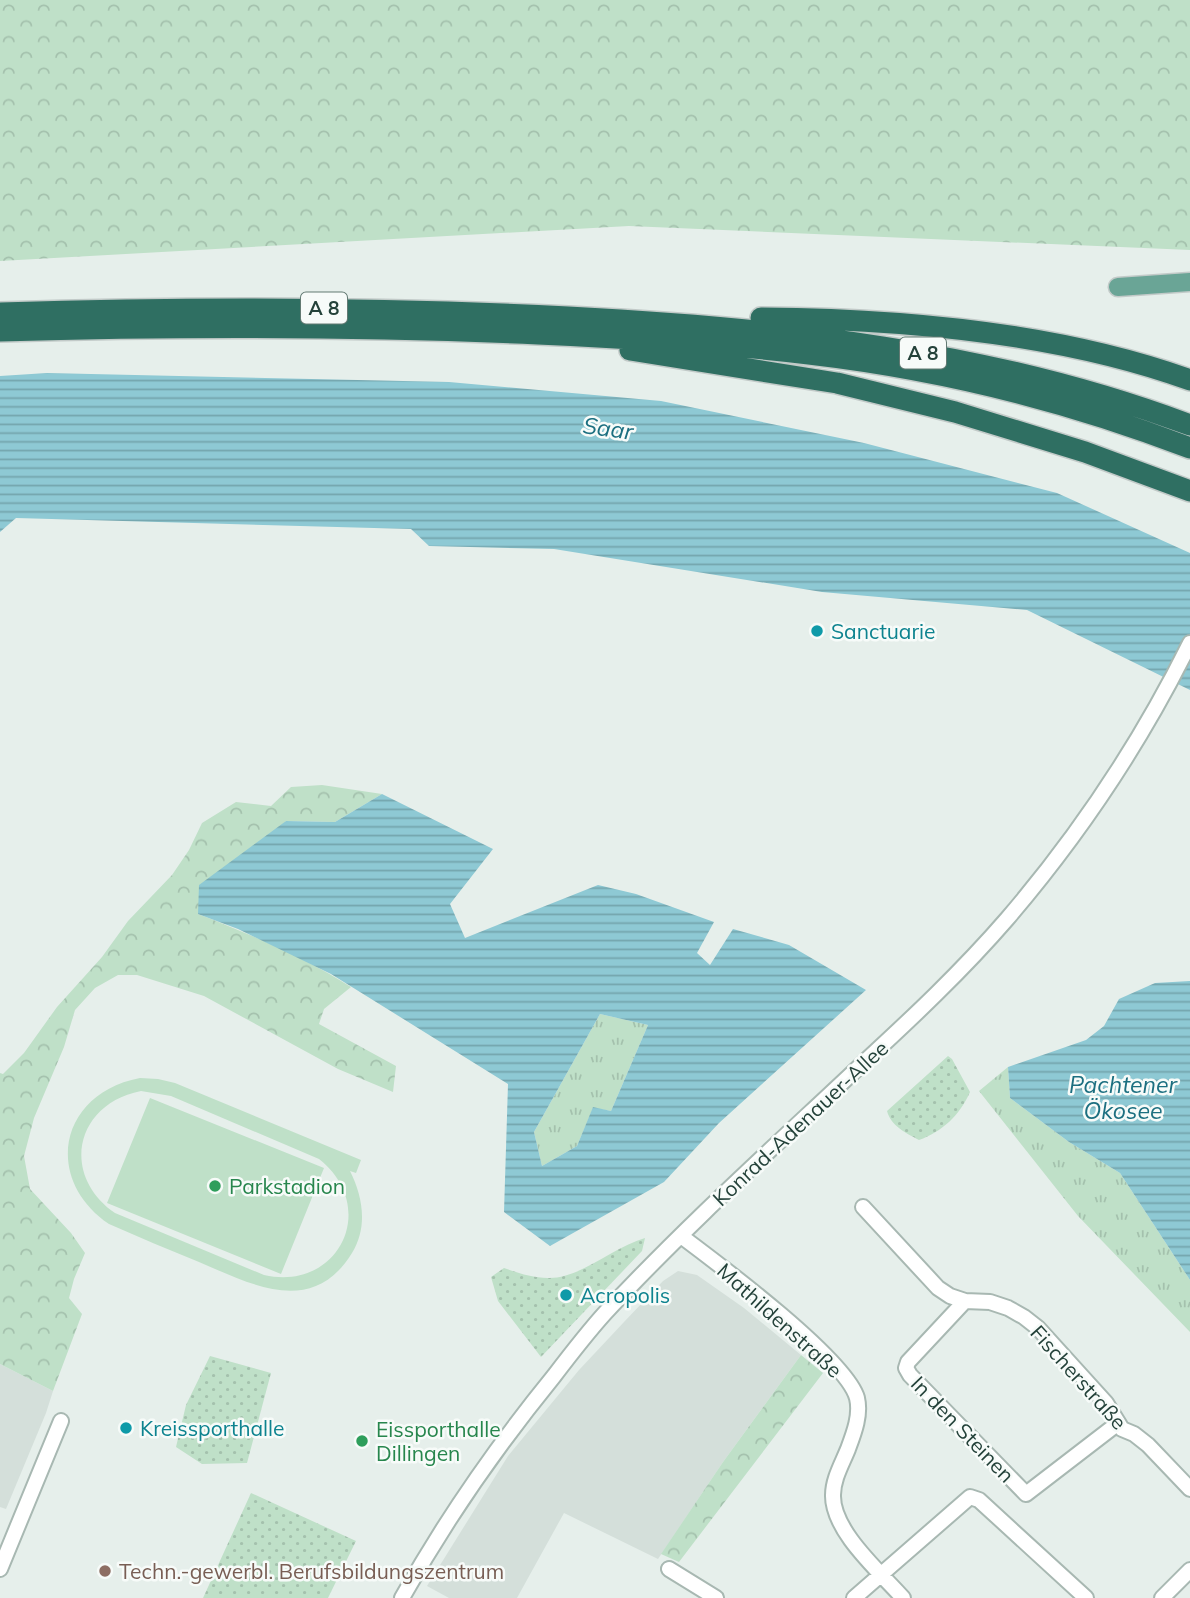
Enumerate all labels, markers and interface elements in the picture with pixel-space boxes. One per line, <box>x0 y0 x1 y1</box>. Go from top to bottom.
road number: A 8 <box>301 292 347 324</box>
road number: A 8 <box>900 338 946 368</box>
water label: Saar <box>581 410 637 446</box>
place label: Sanctuarie <box>831 618 936 644</box>
marker: Sanctuarie <box>809 623 825 639</box>
street label: Konrad-Adenauer-Allee <box>707 1035 893 1211</box>
water label: Pachtener Ökosee <box>1069 1070 1179 1125</box>
place label: Parkstadion <box>229 1173 345 1199</box>
marker: Parkstadion <box>207 1178 223 1194</box>
street label: Mathildenstraße <box>712 1257 848 1383</box>
place label: Acropolis <box>580 1282 670 1308</box>
marker: Acropolis <box>558 1287 574 1303</box>
street label: Fischerstraße <box>1025 1319 1133 1435</box>
street label: In den Steinen <box>906 1370 1020 1488</box>
place label: Kreissporthalle <box>140 1415 285 1441</box>
place label: Eissporthalle Dillingen <box>376 1416 501 1466</box>
marker: Kreissporthalle <box>118 1420 134 1436</box>
marker: Eissporthalle Dillingen <box>354 1433 370 1449</box>
place label: Techn.-gewerbl. Berufsbildungszentrum <box>119 1558 504 1584</box>
marker: Techn.-gewerbl. Berufsbildungszentrum <box>97 1563 113 1579</box>

